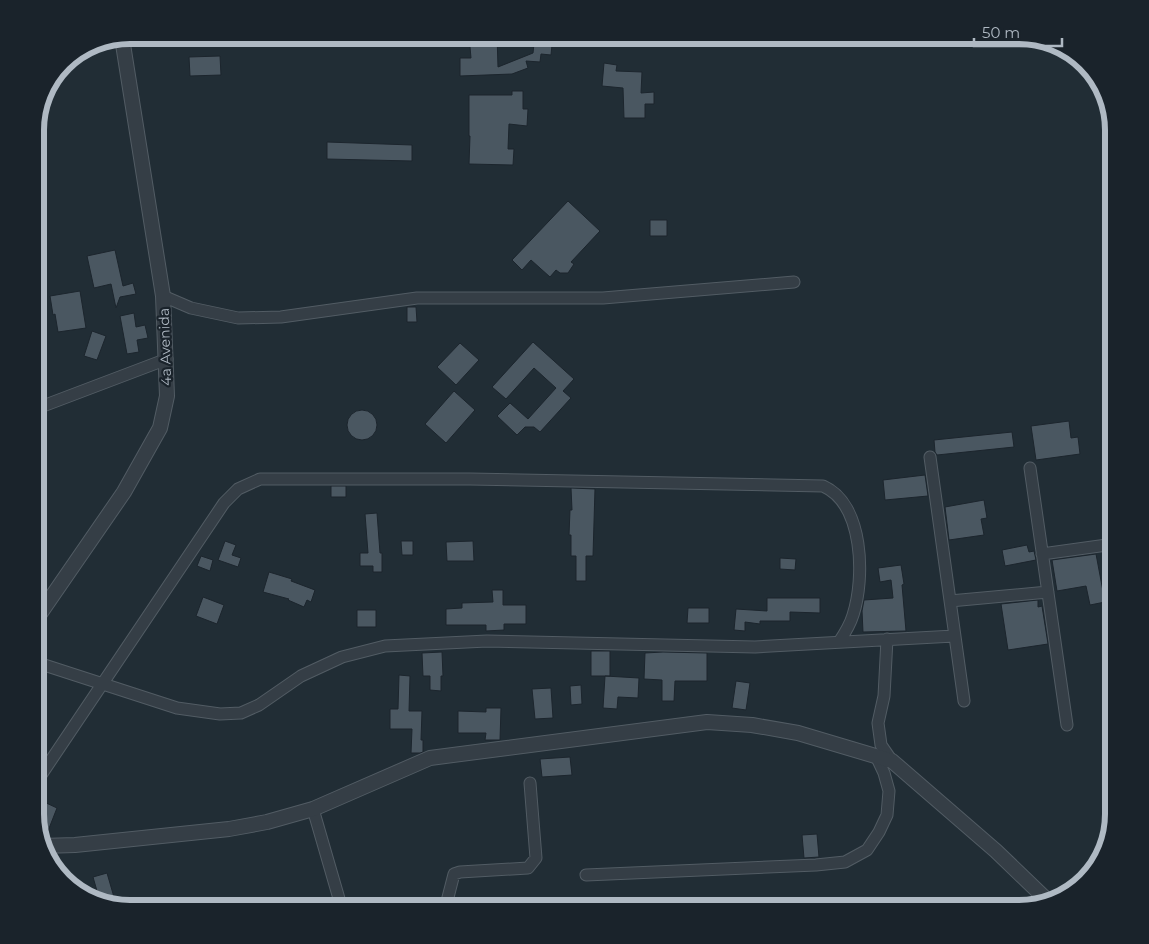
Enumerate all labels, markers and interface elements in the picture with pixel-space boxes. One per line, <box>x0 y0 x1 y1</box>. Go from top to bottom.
scale bar <box>974 15 1062 47</box>
text: 50 m <box>982 23 1020 42</box>
street label: 4a Avenida <box>155 308 175 386</box>

